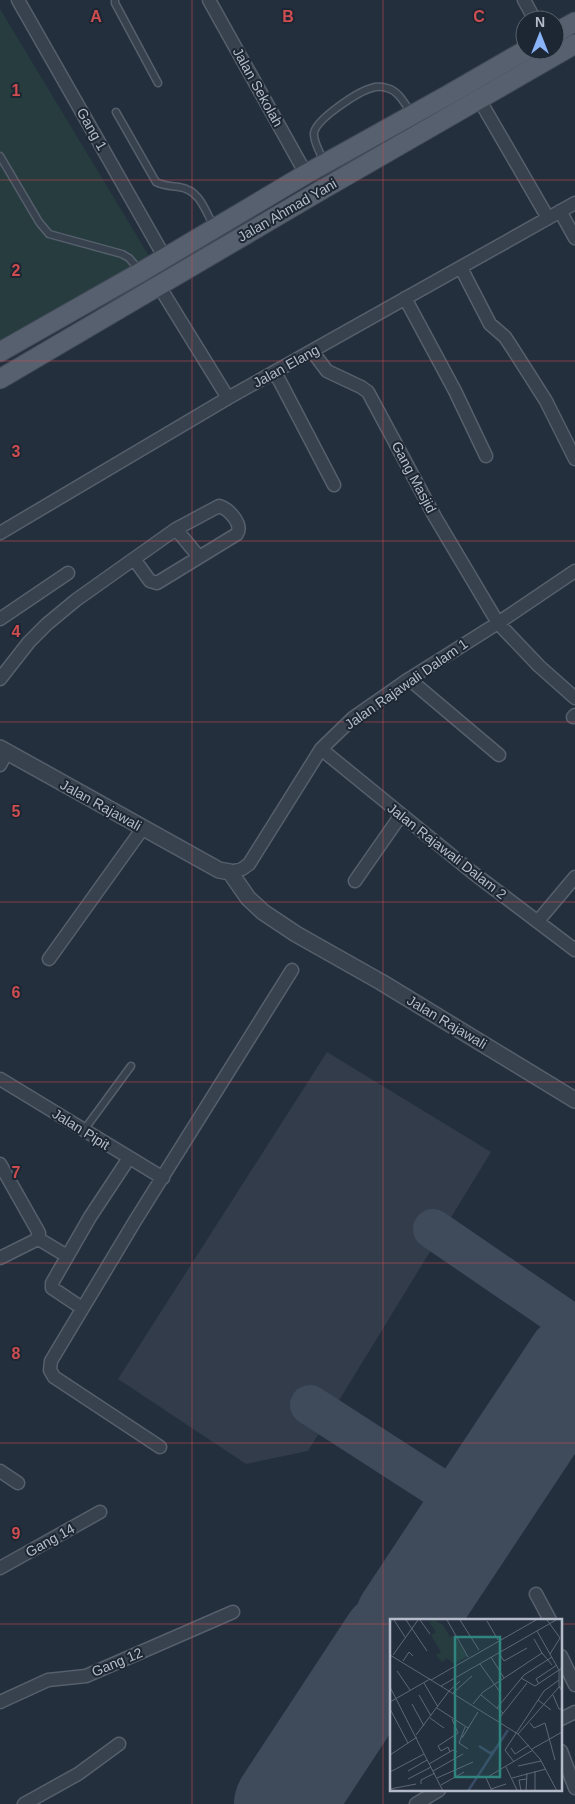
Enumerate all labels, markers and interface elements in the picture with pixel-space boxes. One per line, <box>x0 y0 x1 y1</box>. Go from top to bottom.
text: A <box>90 8 102 25</box>
text: B <box>282 8 294 25</box>
text: C <box>473 8 485 25</box>
north arrow <box>515 10 565 60</box>
text: N <box>535 14 545 30</box>
street label: Jalan Sekolah <box>230 45 286 129</box>
text: 1 <box>12 82 21 99</box>
street label: Gang 1 <box>74 105 111 153</box>
street label: Jalan Ahmad Yani <box>235 175 339 245</box>
text: 2 <box>12 262 21 279</box>
street label: Jalan Elang <box>250 341 322 391</box>
street label: Gang Masjid <box>388 439 440 515</box>
text: 3 <box>12 443 21 460</box>
text: 4 <box>12 623 21 640</box>
street label: Jalan Rajawali Dalam 1 <box>341 635 471 733</box>
street label: Jalan Rajawali <box>58 776 144 834</box>
street label: Jalan Rajawali Dalam 2 <box>384 800 510 902</box>
text: 5 <box>12 803 21 820</box>
text: 6 <box>12 984 21 1001</box>
street label: Jalan Rajawali <box>404 992 490 1052</box>
street label: Jalan Pipit <box>49 1105 113 1153</box>
text: 7 <box>12 1164 21 1181</box>
text: 8 <box>12 1345 21 1362</box>
street label: Gang 14 <box>23 1520 78 1560</box>
text: 9 <box>12 1525 21 1542</box>
inset map <box>390 1619 562 1792</box>
street label: Gang 12 <box>89 1644 145 1680</box>

